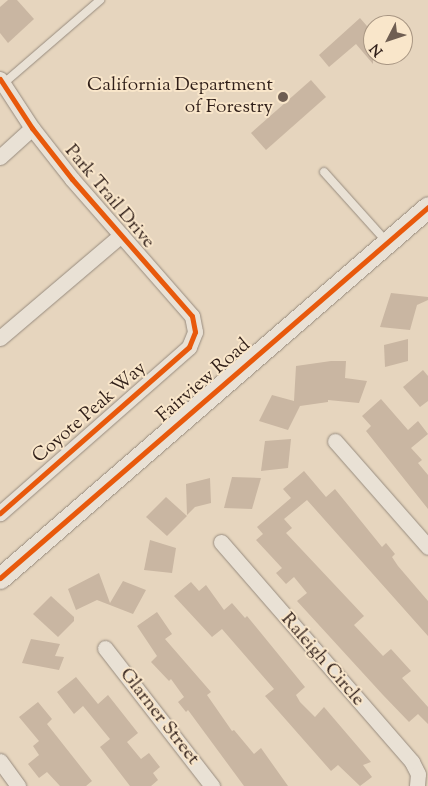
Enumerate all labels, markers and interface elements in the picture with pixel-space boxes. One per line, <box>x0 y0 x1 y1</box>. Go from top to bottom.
north arrow <box>363 15 413 65</box>
text: N <box>366 38 389 60</box>
place label: California Department of Forestry <box>87 75 273 119</box>
marker: California Department of Forestry <box>277 91 289 103</box>
street label: Park Trail Drive <box>59 140 159 254</box>
street label: Fairview Road <box>153 334 255 428</box>
street label: Coyote Peak Way <box>28 357 152 469</box>
street label: Raleigh Circle <box>275 609 369 711</box>
street label: Glarner Street <box>114 664 204 770</box>

